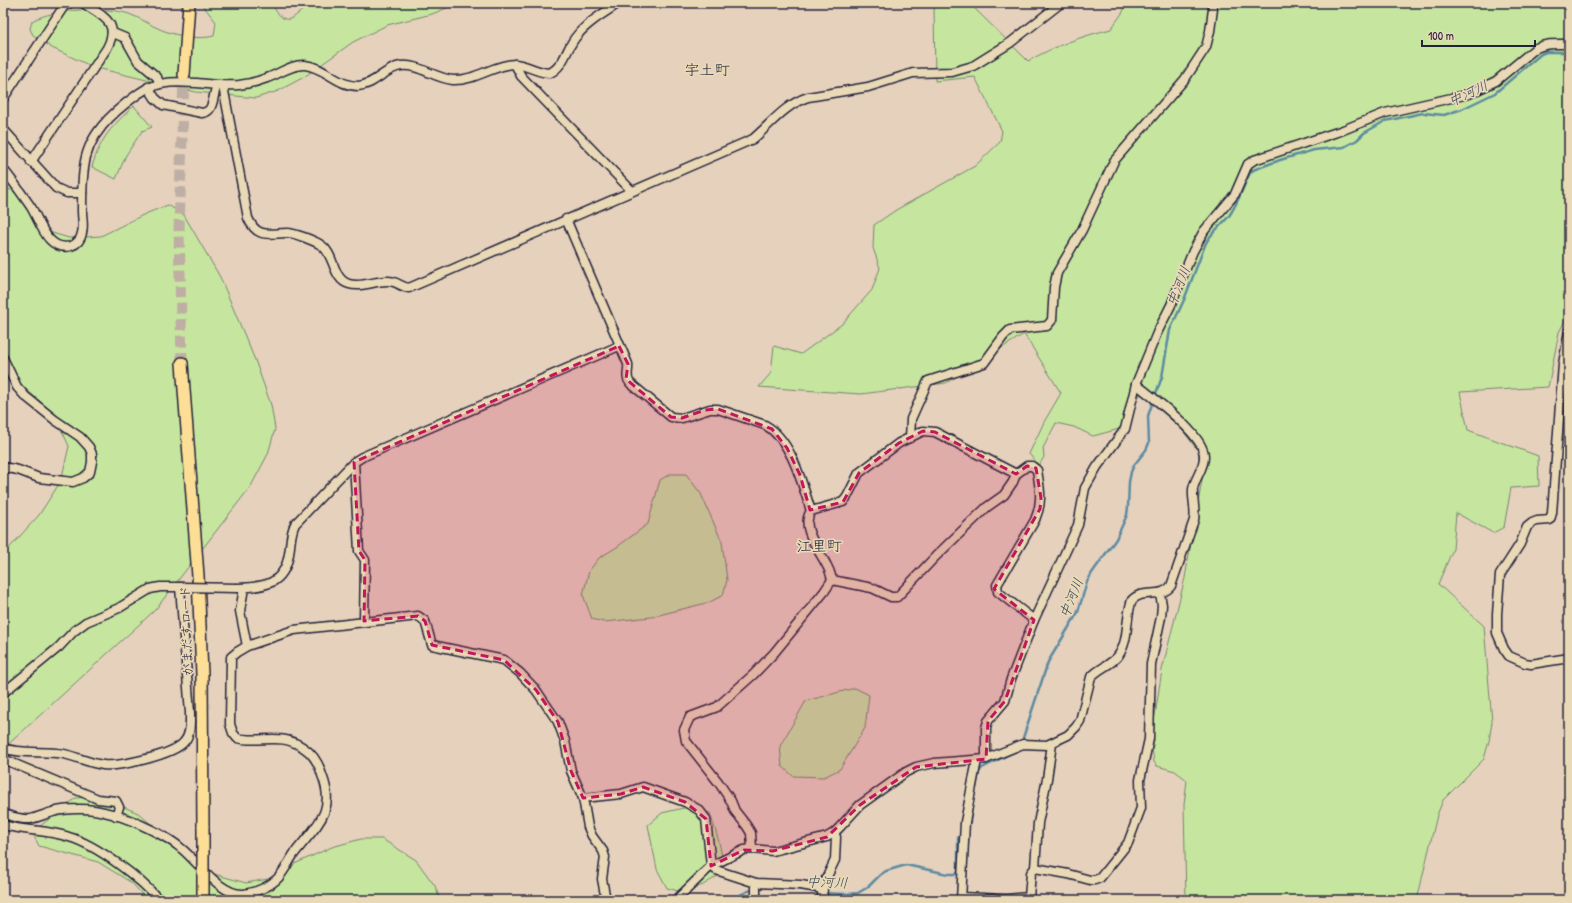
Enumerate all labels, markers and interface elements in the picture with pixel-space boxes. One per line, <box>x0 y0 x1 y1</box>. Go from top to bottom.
scale bar <box>1422 22 1535 48</box>
text: 100 m <box>1428 27 1454 44</box>
district label: 宇土町 <box>684 59 730 80</box>
water label: 中河川 <box>1445 75 1491 110</box>
water label: 中河川 <box>1161 263 1194 309</box>
district label: 江里町 <box>796 535 842 556</box>
water label: 中河川 <box>1054 575 1087 621</box>
street label: がまだすロード <box>175 585 197 677</box>
water label: 中河川 <box>806 871 848 892</box>

